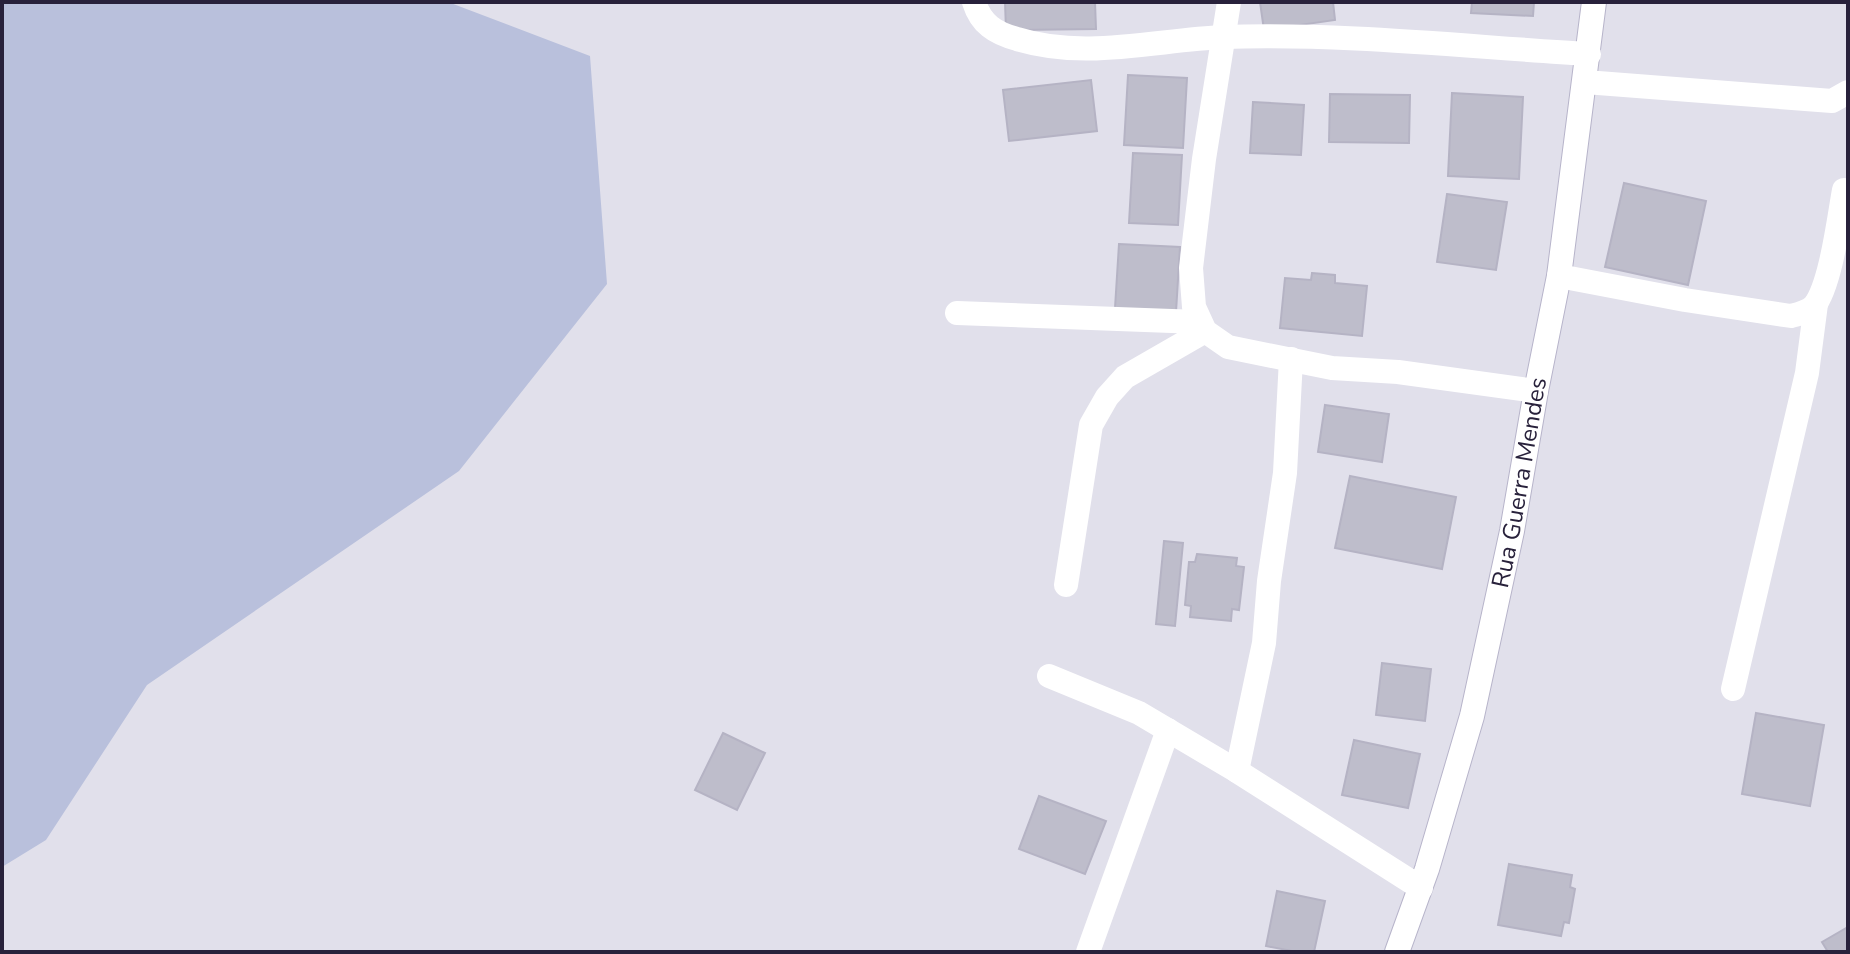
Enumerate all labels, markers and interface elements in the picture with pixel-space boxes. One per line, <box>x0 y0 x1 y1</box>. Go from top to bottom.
street label: Rua Guerra Mendes <box>1484 374 1554 591</box>

